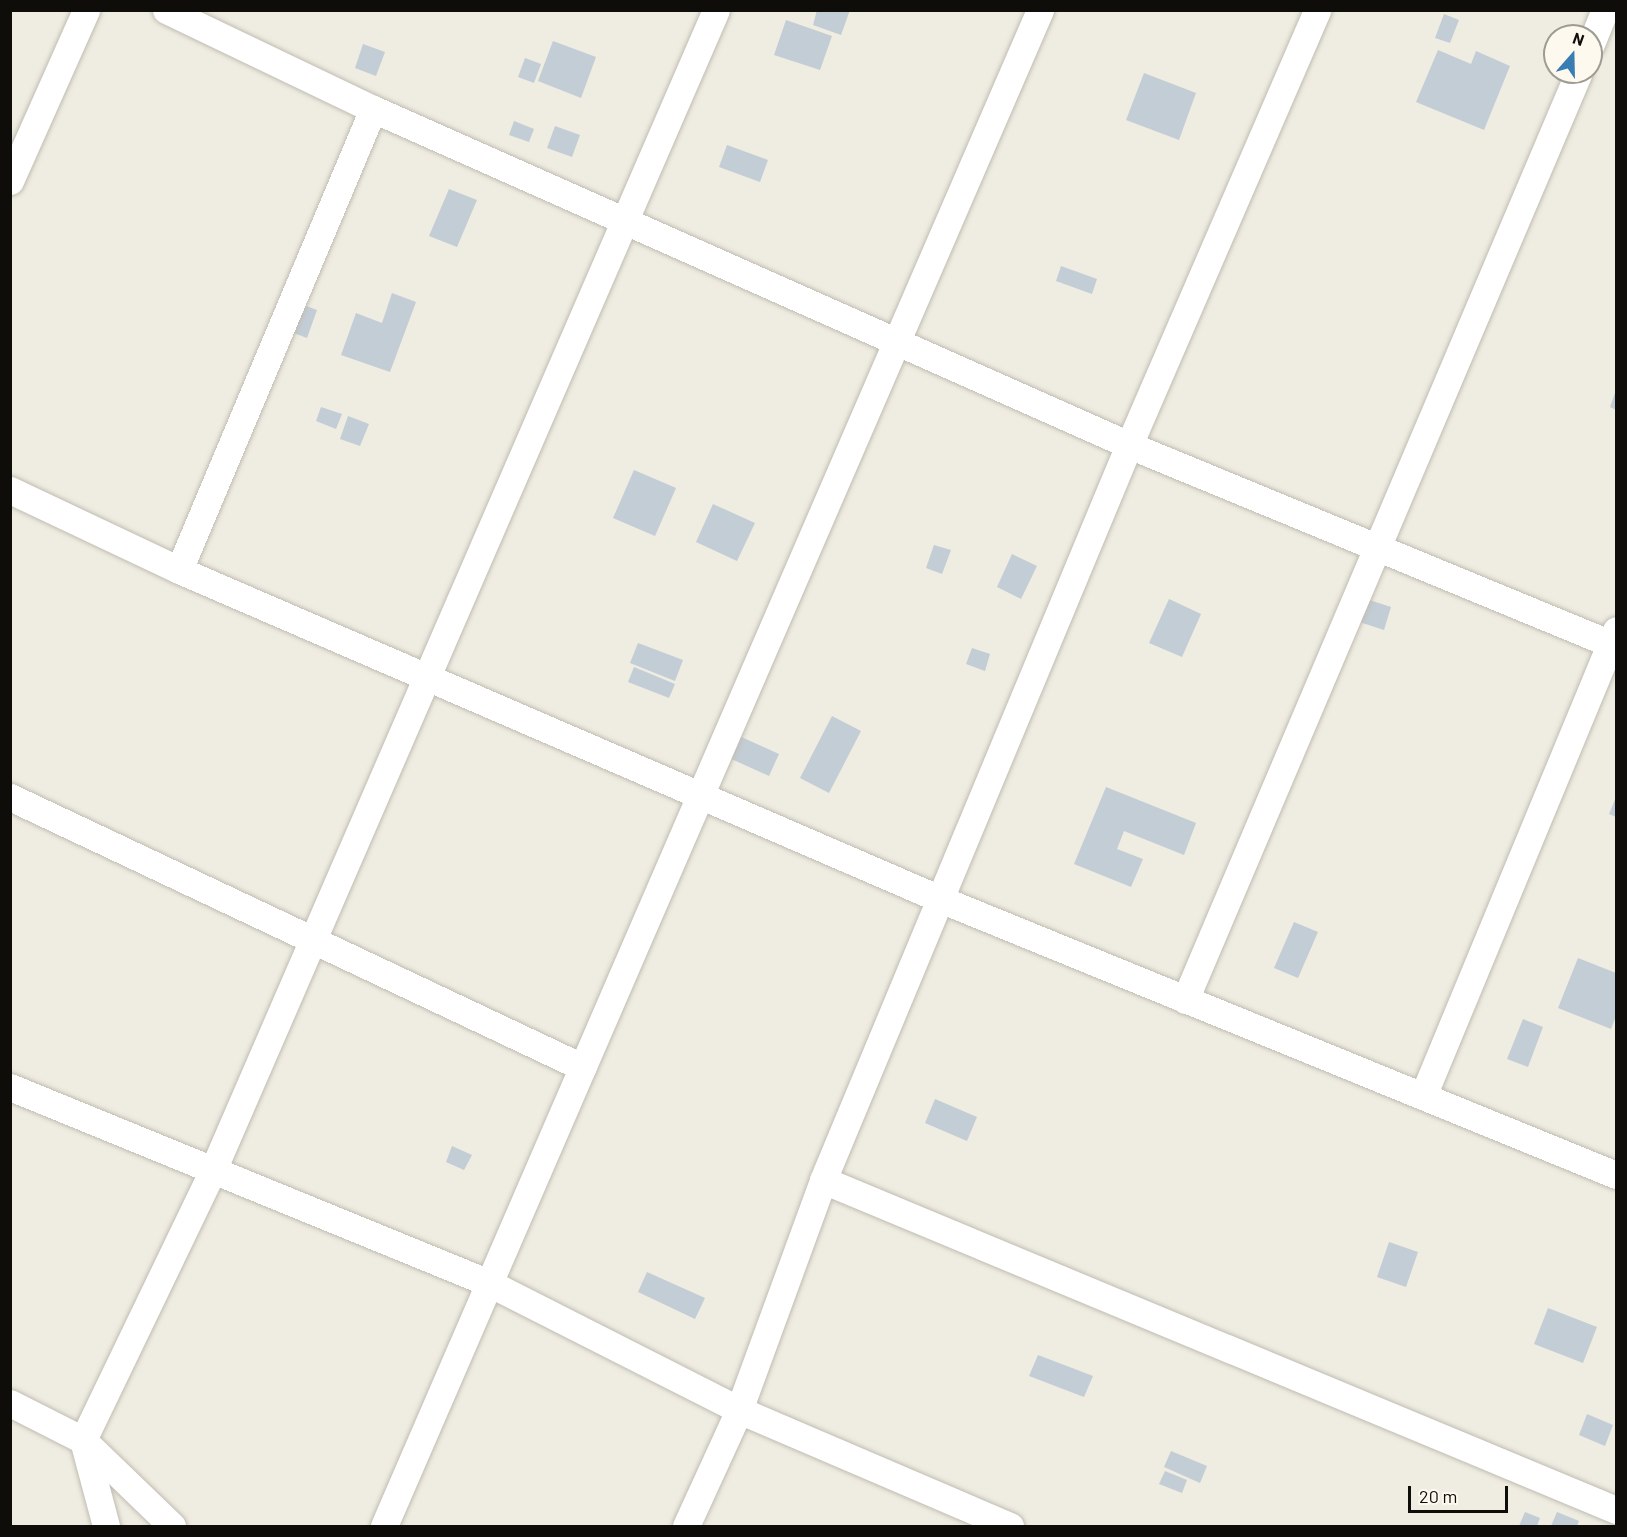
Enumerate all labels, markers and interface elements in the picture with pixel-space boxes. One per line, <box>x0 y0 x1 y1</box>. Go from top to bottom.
north arrow <box>1543 24 1603 84</box>
text: N <box>1570 28 1587 49</box>
scale bar <box>1411 1474 1512 1512</box>
text: 20 m <box>1419 1485 1457 1507</box>

